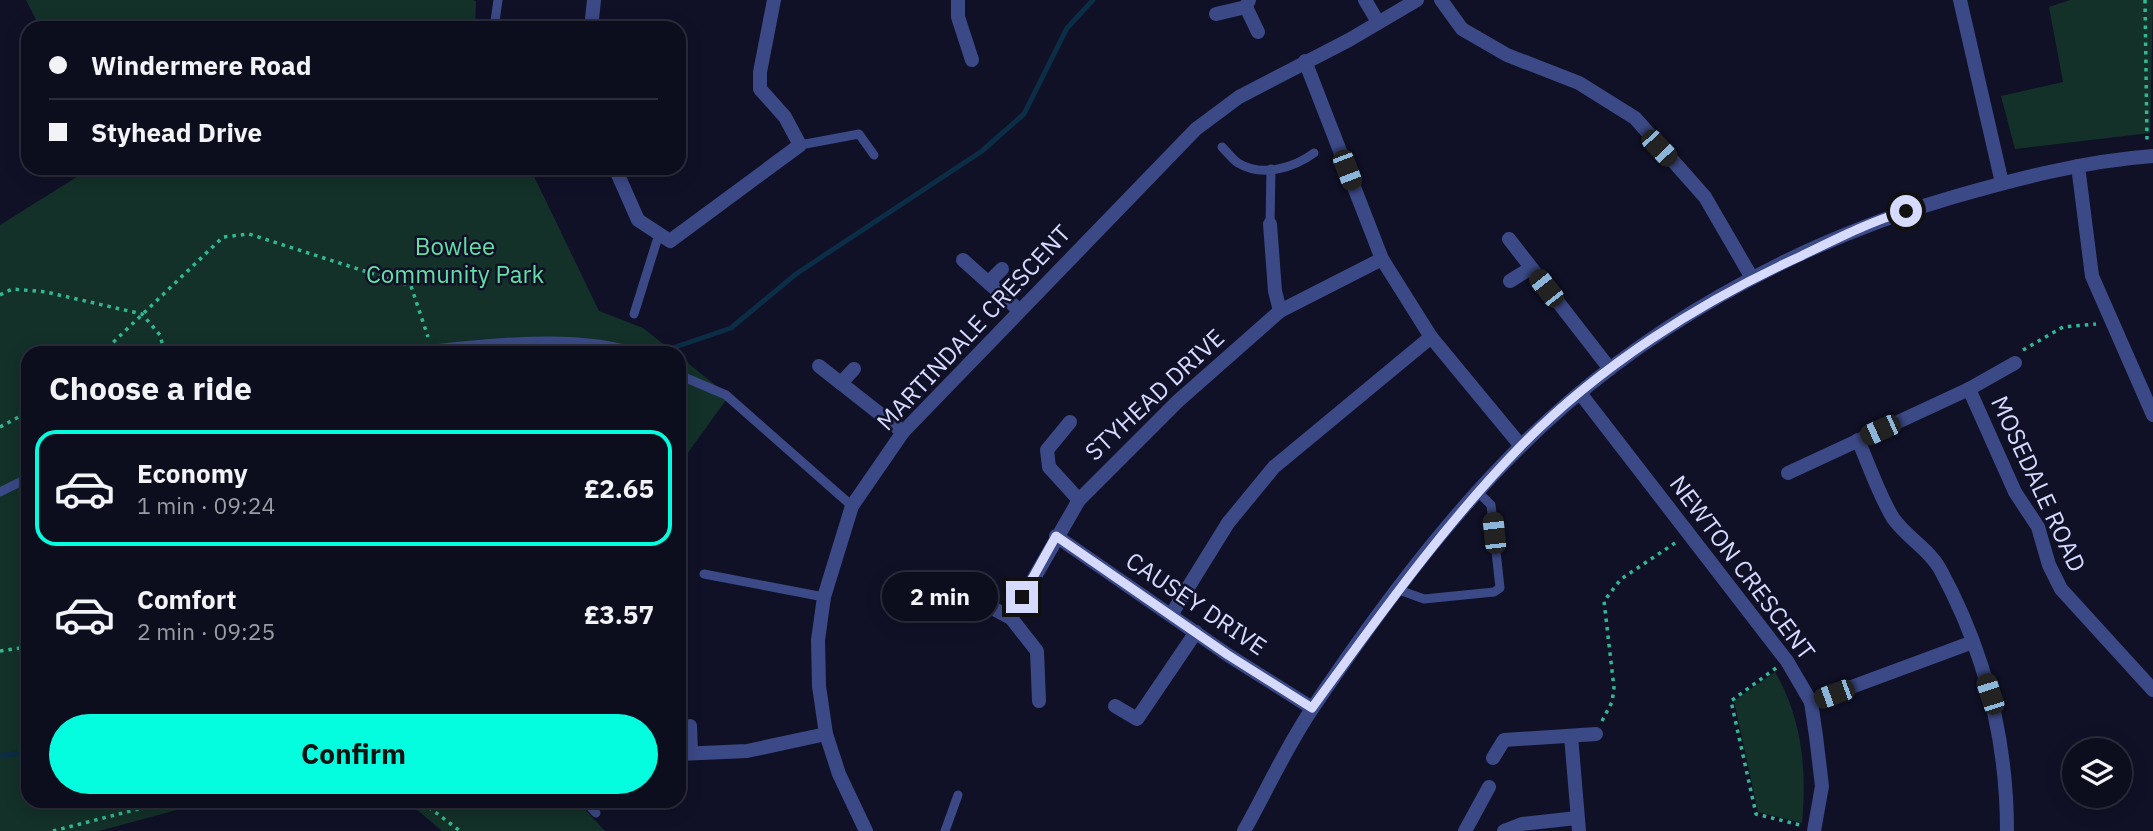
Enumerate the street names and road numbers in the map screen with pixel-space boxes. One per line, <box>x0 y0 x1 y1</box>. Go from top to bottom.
street label: MARTINDALE CRESCENT <box>869 217 1077 437</box>
street label: STYHEAD DRIVE <box>1078 321 1231 467</box>
street label: MOSEDALE ROAD <box>1984 390 2094 577</box>
street label: NEWTON CRESCENT <box>1663 469 1823 666</box>
street label: CAUSEY DRIVE <box>1120 544 1273 662</box>

